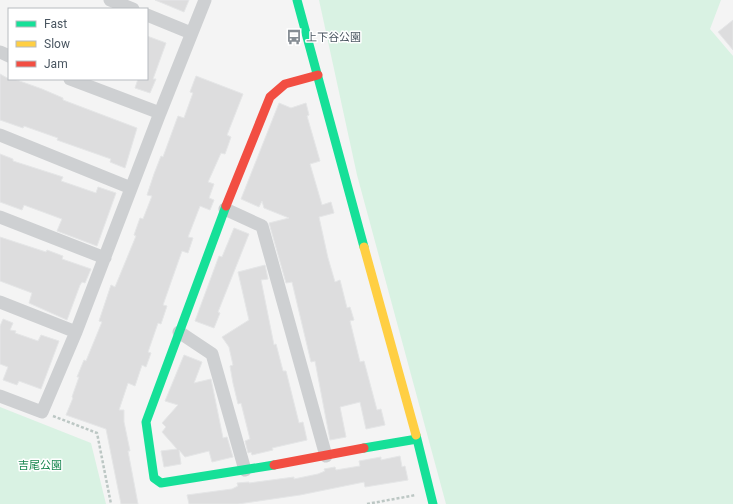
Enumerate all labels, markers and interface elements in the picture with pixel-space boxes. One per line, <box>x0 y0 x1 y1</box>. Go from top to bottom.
legend <box>8 8 148 80</box>
text: Fast <box>44 17 67 31</box>
bus stop icon: 上下谷公園 <box>285 28 303 46</box>
place label: 上下谷公園 <box>306 31 361 44</box>
text: Slow <box>44 37 70 51</box>
text: Jam <box>44 57 68 71</box>
park label: 吉尾公園 <box>18 459 62 472</box>

